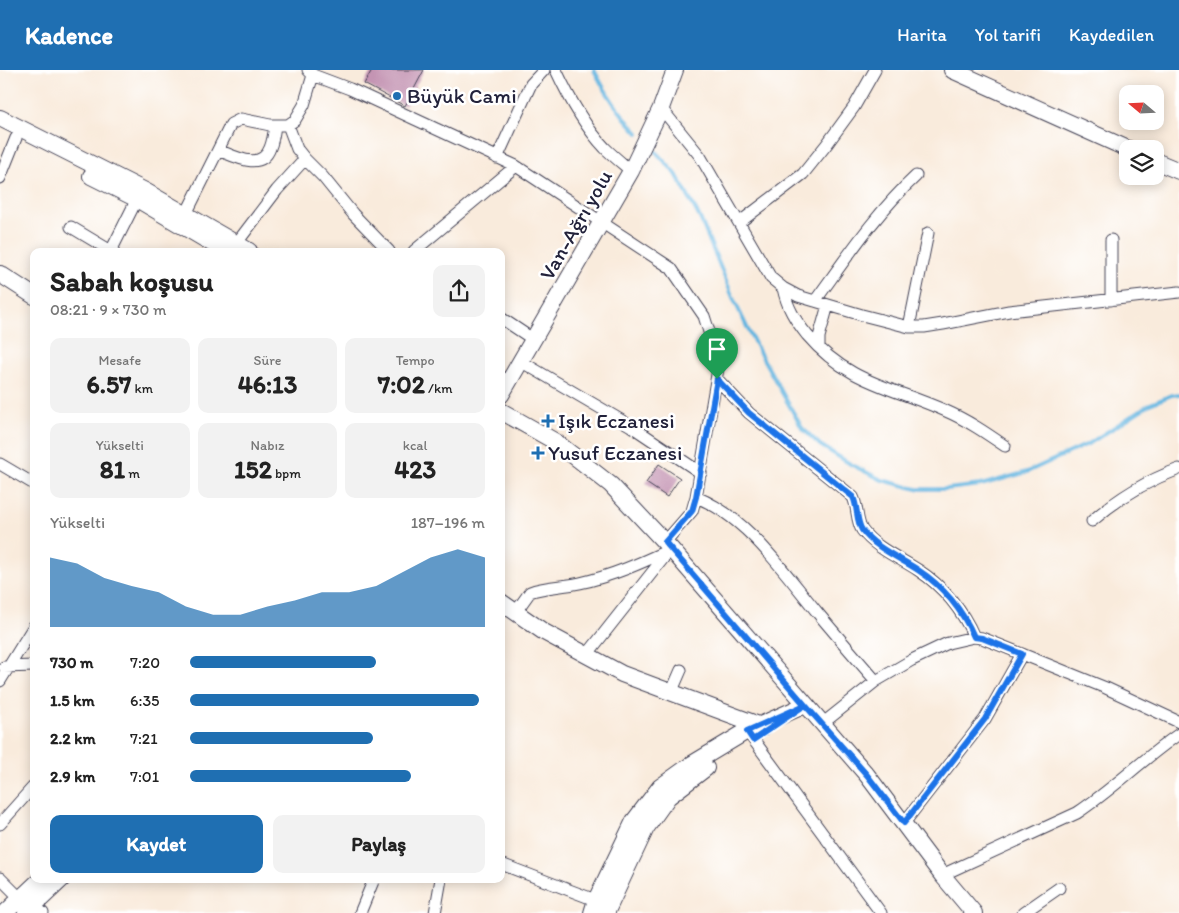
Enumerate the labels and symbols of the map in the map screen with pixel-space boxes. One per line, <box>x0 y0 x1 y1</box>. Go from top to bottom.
place label: Büyük Cami <box>407 83 517 108</box>
north arrow <box>1119 85 1164 130</box>
marker: Büyük Cami <box>391 90 403 102</box>
street label: Van-Ağrı yolu <box>534 165 617 284</box>
pin <box>696 328 738 379</box>
place label: Işık Eczanesi <box>558 408 675 433</box>
marker: Işık Eczanesi <box>542 415 554 427</box>
place label: Yusuf Eczanesi <box>548 440 682 465</box>
marker: Yusuf Eczanesi <box>532 447 544 459</box>

